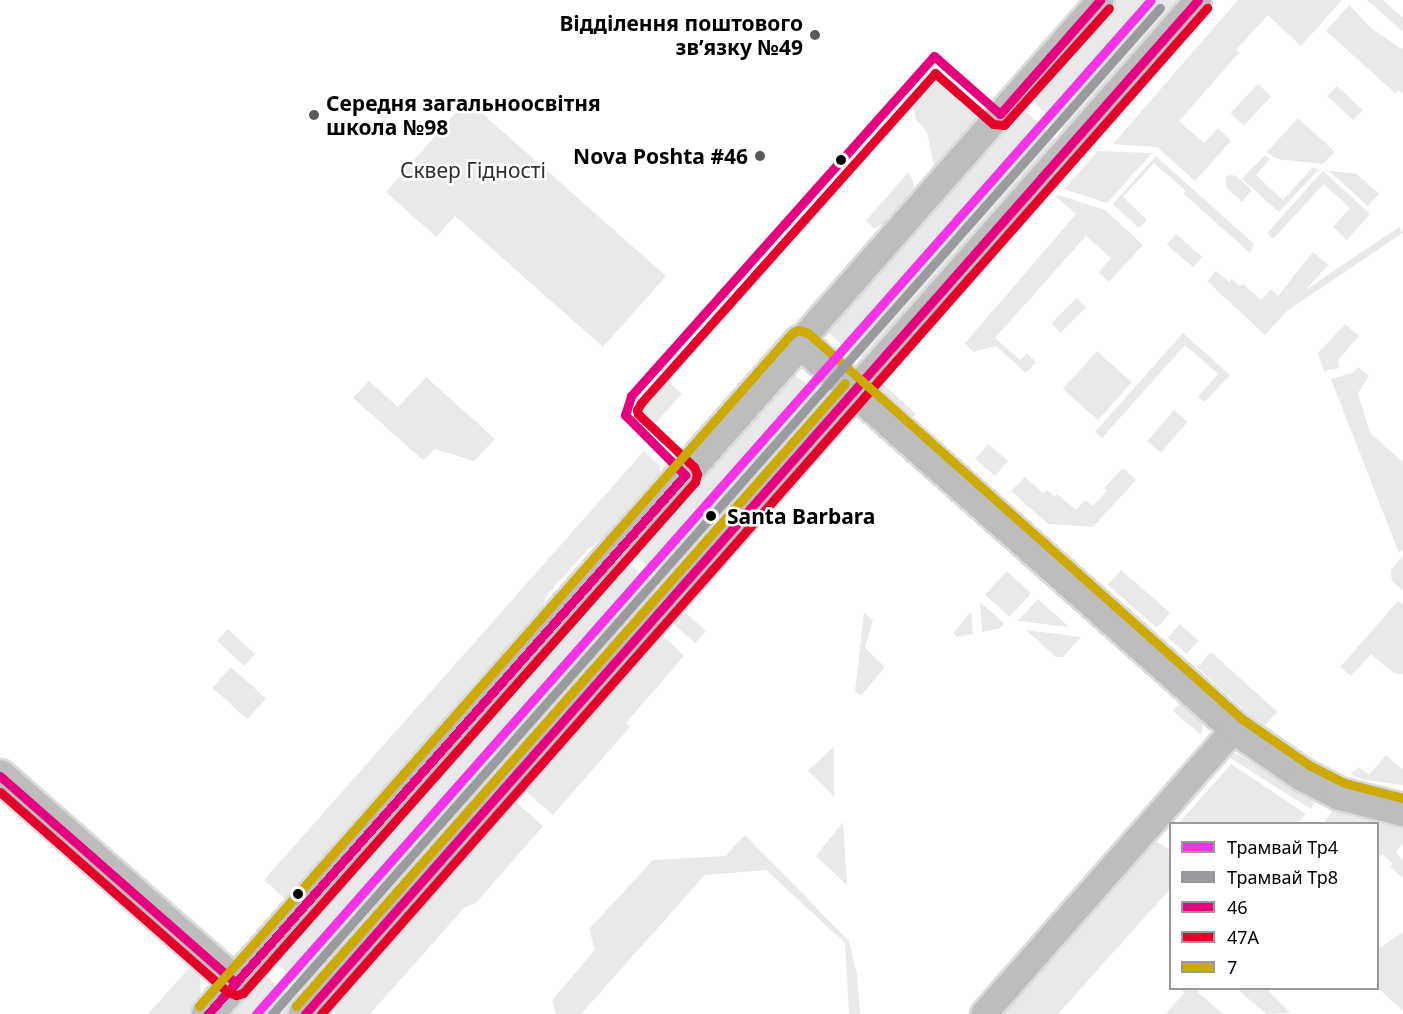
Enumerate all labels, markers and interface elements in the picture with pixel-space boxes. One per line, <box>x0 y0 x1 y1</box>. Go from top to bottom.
place label: Відділення поштового зв’язку №49 <box>559 10 803 60</box>
marker: Відділення поштового зв’язку №49 <box>808 28 822 42</box>
place label: Середня загальноосвітня школа №98 <box>326 90 601 140</box>
marker: Середня загальноосвітня школа №98 <box>307 108 321 122</box>
place label: Nova Poshta #46 <box>573 143 748 169</box>
marker: Nova Poshta #46 <box>753 149 767 163</box>
unlabelled marker <box>835 154 847 166</box>
park label: Сквер Гідності <box>400 157 546 183</box>
place label: Santa Barbara <box>727 503 875 529</box>
marker: Santa Barbara <box>700 505 722 527</box>
legend <box>1169 822 1379 990</box>
text: Трамвай Тр4 <box>1227 835 1338 859</box>
text: Трамвай Тр8 <box>1227 865 1338 889</box>
unlabelled marker <box>292 888 304 900</box>
text: 46 <box>1227 895 1248 919</box>
text: 47А <box>1227 925 1259 949</box>
text: 7 <box>1227 955 1237 979</box>

